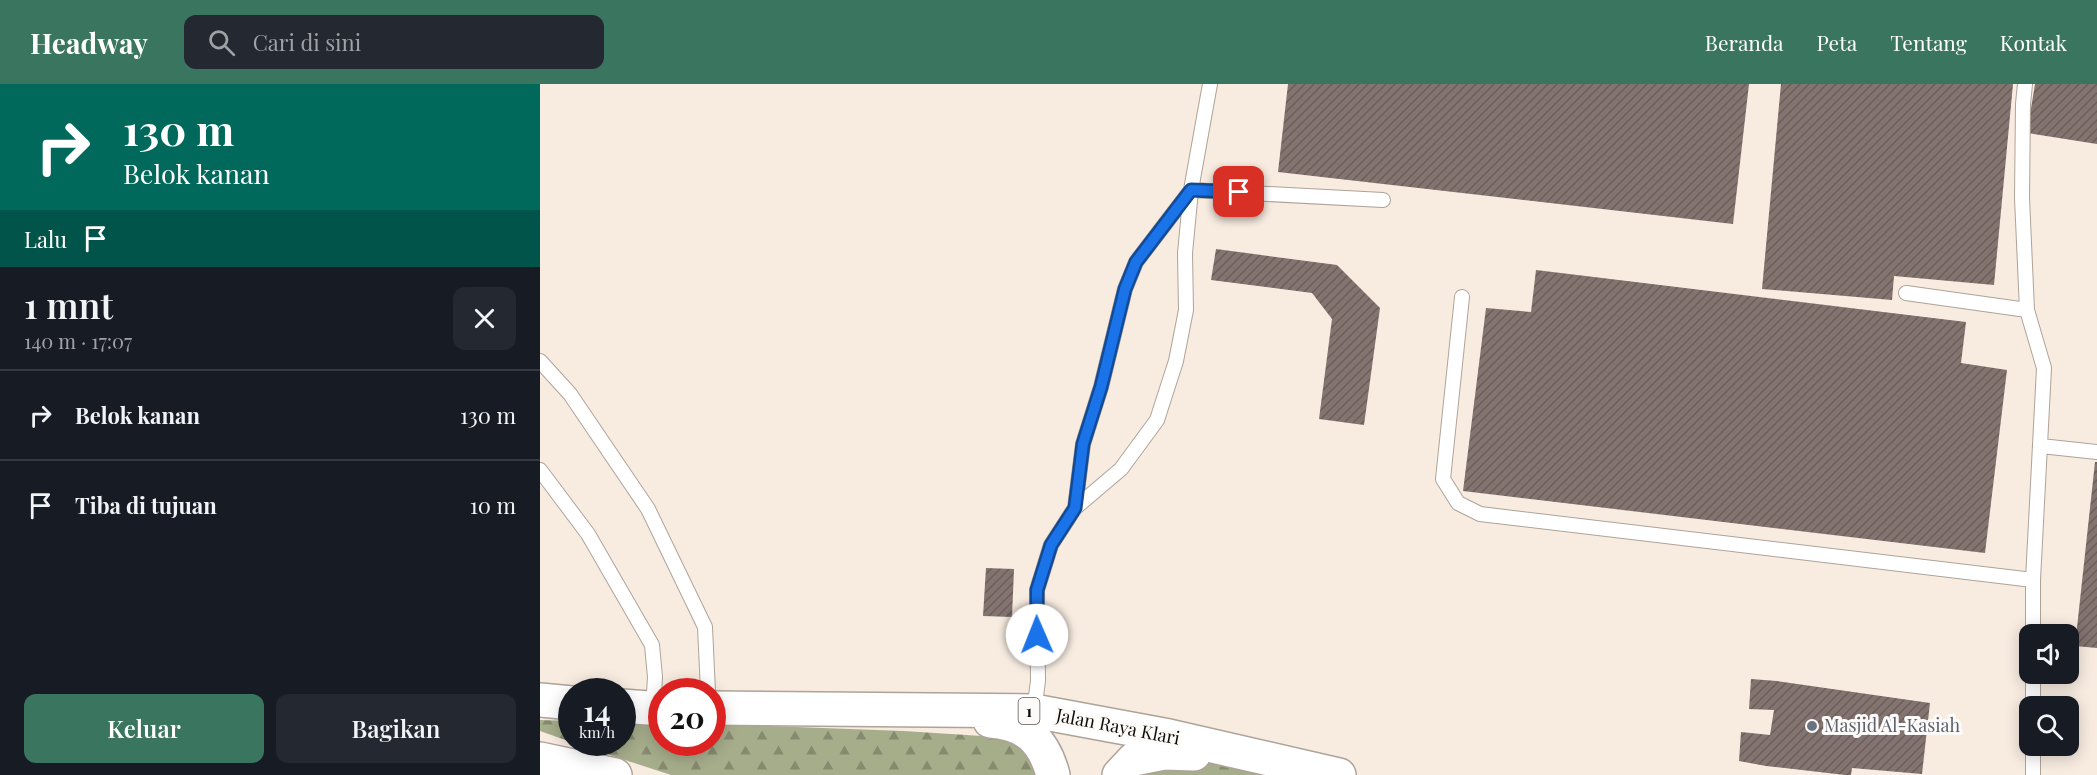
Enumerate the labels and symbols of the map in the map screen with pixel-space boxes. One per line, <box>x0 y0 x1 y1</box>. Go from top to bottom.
pin <box>1213 166 1264 217</box>
position arrow <box>1005 603 1069 667</box>
speed limit sign: 20 <box>648 678 726 756</box>
road number: 1 <box>1018 698 1040 724</box>
street label: Jalan Raya Klari <box>1053 702 1182 750</box>
place label: Masjid Al-Kasiah <box>1824 713 1961 737</box>
marker: Masjid Al-Kasiah <box>1805 719 1819 733</box>

